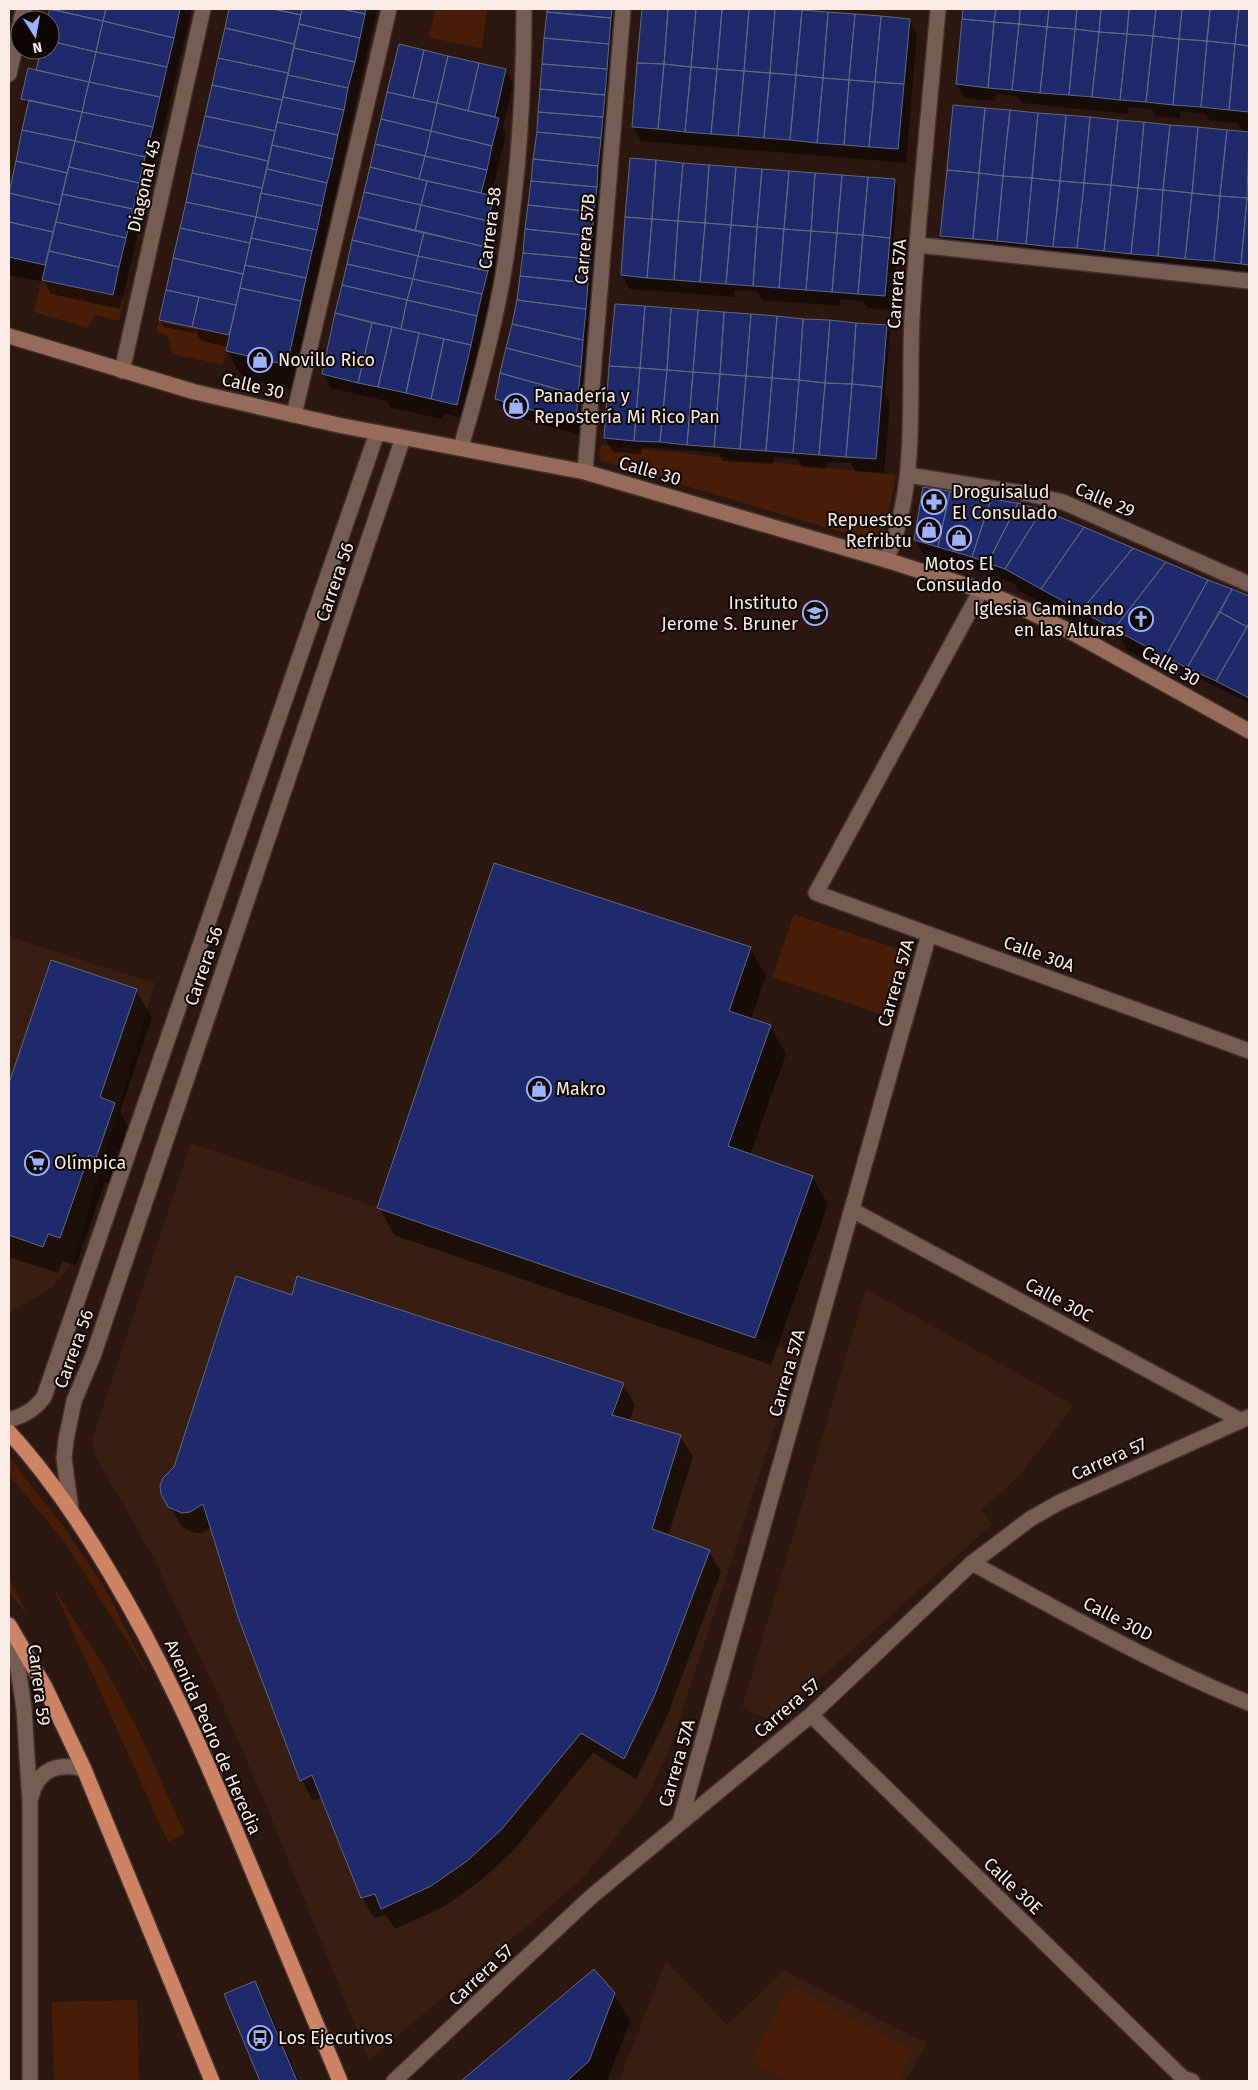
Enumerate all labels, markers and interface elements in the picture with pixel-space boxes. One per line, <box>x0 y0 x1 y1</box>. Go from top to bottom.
north arrow <box>10 10 60 60</box>
text: N <box>31 38 44 57</box>
street label: Diagonal 45 <box>123 137 165 235</box>
street label: Carrera 58 <box>474 186 506 270</box>
street label: Carrera 57B <box>570 193 600 285</box>
street label: Carrera 57A <box>883 238 911 330</box>
shop icon: Novillo Rico <box>247 347 273 373</box>
place label: Novillo Rico <box>278 349 375 371</box>
street label: Calle 30 <box>220 368 286 404</box>
place label: Panadería y Repostería Mi Rico Pan <box>534 385 720 428</box>
shop icon: Panadería y Repostería Mi Rico Pan <box>503 393 529 419</box>
street label: Calle 30 <box>616 452 684 490</box>
street label: Calle 29 <box>1072 478 1138 522</box>
place label: Droguisalud El Consulado <box>952 481 1057 524</box>
pharmacy icon: Droguisalud El Consulado <box>921 489 947 515</box>
place label: Repuestos Refribtu <box>827 509 912 552</box>
shop icon: Repuestos Refribtu <box>916 517 942 543</box>
shop icon: Motos El Consulado <box>946 525 972 551</box>
street label: Carrera 56 <box>311 539 359 625</box>
place label: Motos El Consulado <box>916 553 1002 596</box>
place label: Instituto Jerome S. Bruner <box>661 592 798 635</box>
place label: Iglesia Caminando en las Alturas <box>974 598 1124 641</box>
school or university icon: Instituto Jerome S. Bruner <box>802 600 828 626</box>
church icon: Iglesia Caminando en las Alturas <box>1128 606 1154 632</box>
street label: Calle 30 <box>1138 641 1204 691</box>
street label: Carrera 56 <box>180 923 228 1009</box>
street label: Calle 30A <box>1001 931 1078 977</box>
street label: Carrera 57A <box>873 936 919 1029</box>
shop icon: Makro <box>526 1076 552 1102</box>
place label: Makro <box>556 1078 606 1100</box>
supermarket icon: Olímpica <box>24 1150 50 1176</box>
place label: Olímpica <box>54 1152 126 1174</box>
street label: Calle 30C <box>1021 1273 1097 1327</box>
street label: Carrera 56 <box>50 1307 98 1391</box>
street label: Carrera 57A <box>764 1326 810 1419</box>
street label: Carrera 57 <box>1068 1433 1150 1485</box>
street label: Calle 30D <box>1080 1592 1156 1646</box>
street label: Avenida Pedro de Heredia <box>160 1636 266 1838</box>
street label: Carrera 59 <box>23 1643 55 1727</box>
street label: Carrera 57 <box>749 1673 825 1743</box>
street label: Carrera 57A <box>654 1716 700 1809</box>
street label: Calle 30E <box>979 1853 1047 1919</box>
street label: Carrera 57 <box>444 1940 518 2010</box>
bus stop icon: Los Ejecutivos <box>247 2025 273 2051</box>
place label: Los Ejecutivos <box>278 2027 393 2049</box>

